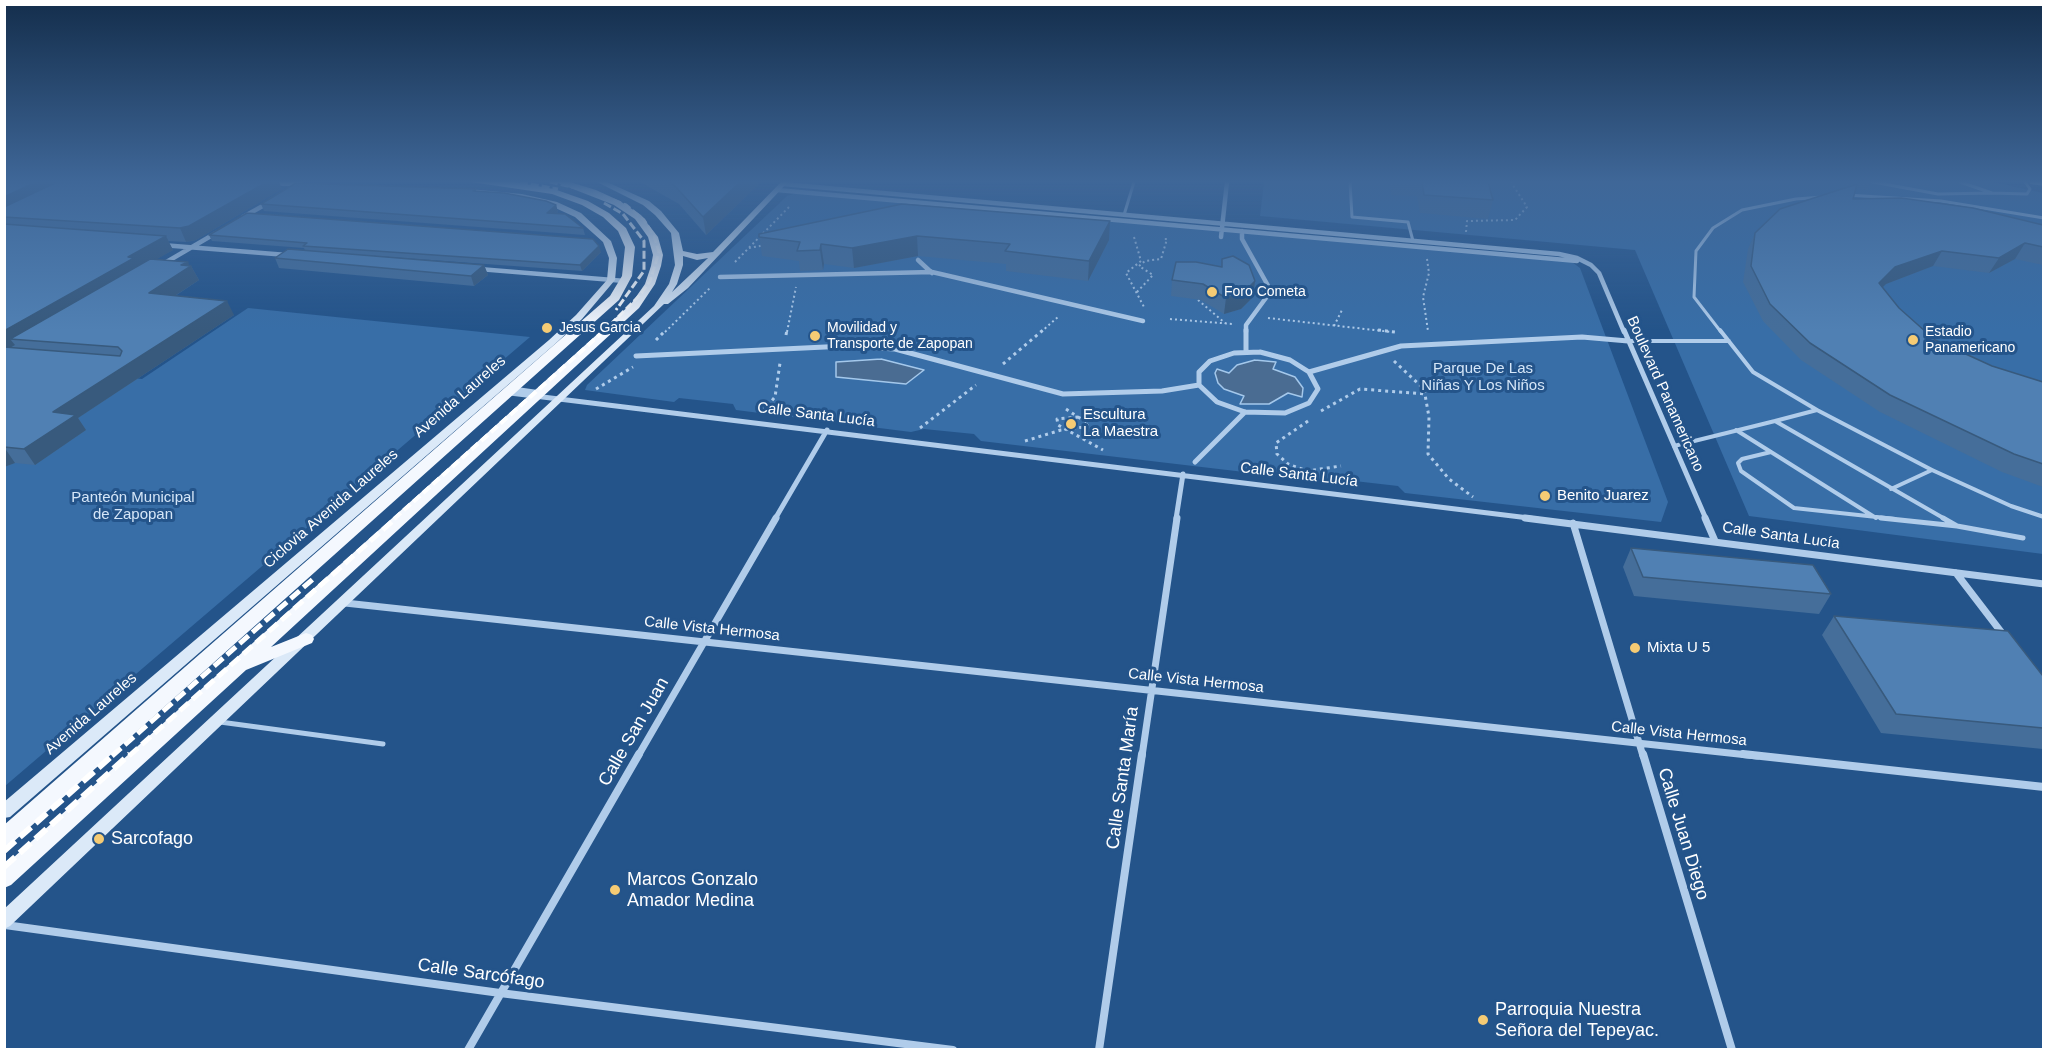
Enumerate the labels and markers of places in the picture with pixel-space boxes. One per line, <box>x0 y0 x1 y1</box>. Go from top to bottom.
place label: Foro Cometa <box>1224 284 1306 300</box>
marker: Foro Cometa <box>1205 285 1219 299</box>
place label: Jesus Garcia <box>559 320 641 336</box>
place label: Movilidad y Transporte de Zapopan <box>827 320 973 352</box>
marker: Jesus Garcia <box>540 321 554 335</box>
place label: Estadio Panamericano <box>1925 324 2015 356</box>
marker: Movilidad y Transporte de Zapopan <box>808 329 822 343</box>
marker: Estadio Panamericano <box>1906 333 1920 347</box>
place label: Escultura La Maestra <box>1083 406 1158 441</box>
marker: Escultura La Maestra <box>1064 417 1078 431</box>
place label: Benito Juarez <box>1557 487 1649 505</box>
marker: Benito Juarez <box>1538 489 1552 503</box>
place label: Mixta U 5 <box>1647 639 1710 657</box>
marker: Mixta U 5 <box>1628 641 1642 655</box>
place label: Sarcofago <box>111 828 193 850</box>
marker: Sarcofago <box>92 832 106 846</box>
place label: Marcos Gonzalo Amador Medina <box>627 869 758 912</box>
marker: Marcos Gonzalo Amador Medina <box>608 883 622 897</box>
place label: Parroquia Nuestra Señora del Tepeyac. <box>1495 999 1659 1042</box>
marker: Parroquia Nuestra Señora del Tepeyac. <box>1476 1013 1490 1027</box>

